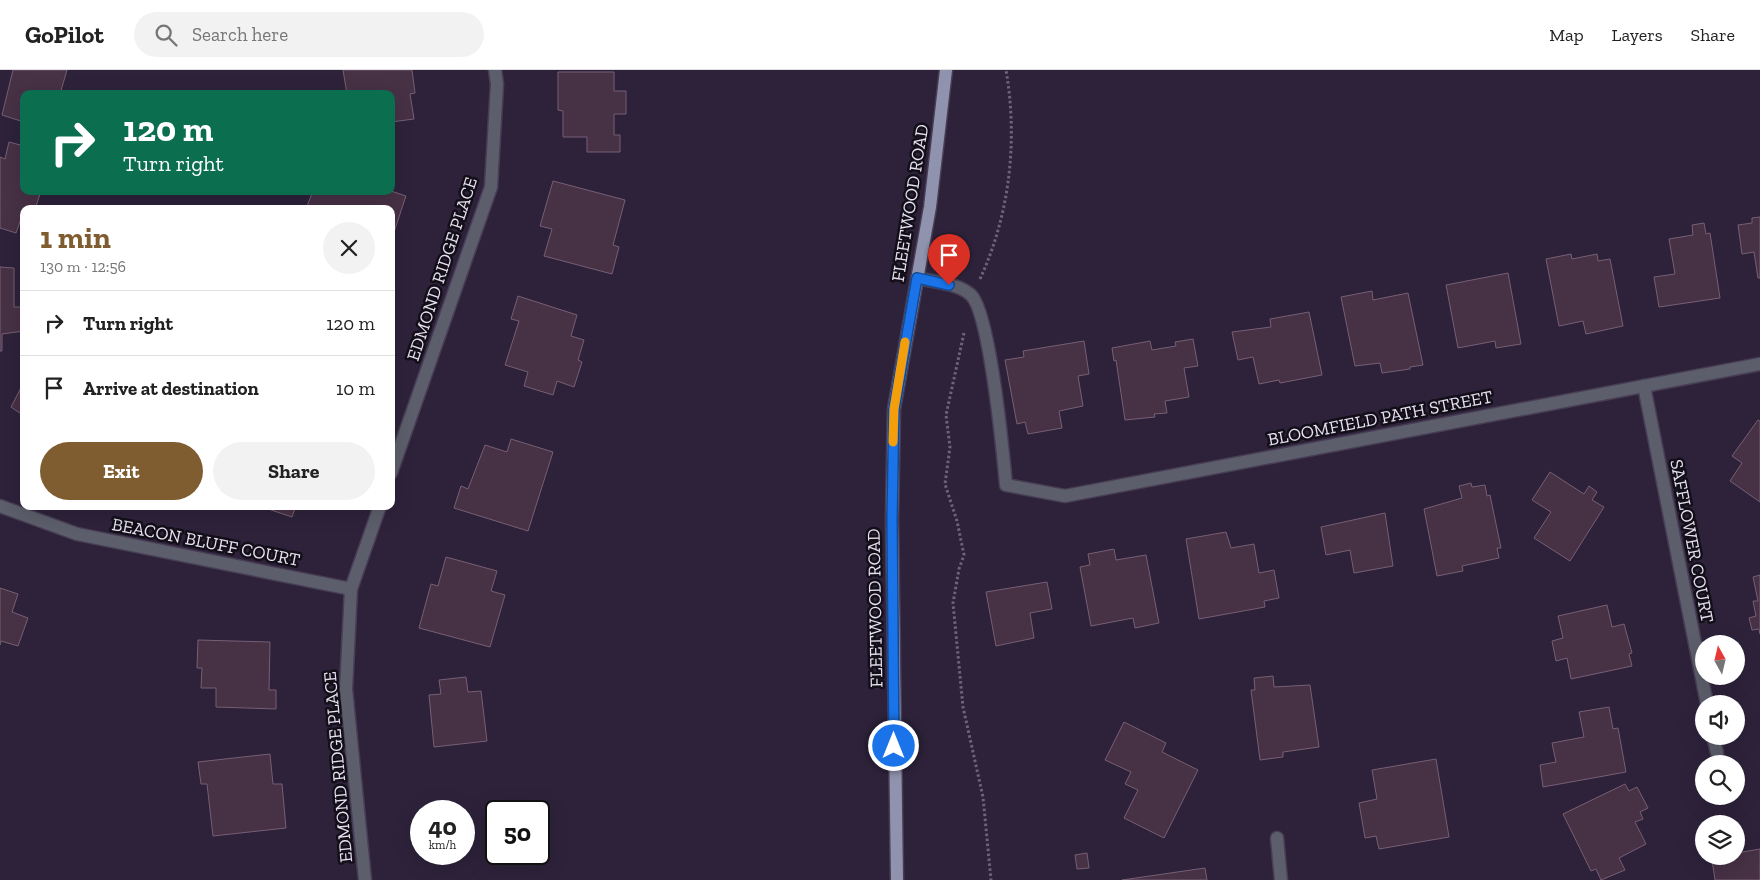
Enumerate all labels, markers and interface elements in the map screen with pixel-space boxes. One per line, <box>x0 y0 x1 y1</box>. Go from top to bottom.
search box <box>134 12 484 57</box>
text: GoPilot <box>25 20 104 49</box>
icon: search <box>152 21 180 49</box>
text: Search here <box>192 23 288 46</box>
text: Map <box>1549 24 1584 46</box>
text: Layers <box>1612 24 1663 46</box>
text: Share <box>1691 24 1735 46</box>
text: 120 m <box>123 108 213 150</box>
icon: right <box>40 110 105 175</box>
street label: FLEETWOOD ROAD <box>887 123 933 283</box>
text: Turn right <box>123 150 224 177</box>
street label: EDMOND RIDGE PLACE <box>402 174 482 364</box>
text: 1 min <box>40 220 111 256</box>
button: close <box>323 222 375 274</box>
pin <box>928 234 970 285</box>
icon: arrive <box>935 241 963 269</box>
text: 130 m · 12:56 <box>40 257 126 276</box>
icon: right <box>40 309 68 337</box>
text: Turn right <box>83 312 173 335</box>
text: 120 m <box>326 312 375 335</box>
icon: arrive <box>40 374 68 402</box>
text: Arrive at destination <box>83 377 259 400</box>
text: 10 m <box>336 377 375 400</box>
street label: BLOOMFIELD PATH STREET <box>1266 385 1494 451</box>
button: Exit <box>40 442 203 500</box>
button: Share <box>213 442 375 500</box>
street label: SAFFLOWER COURT <box>1665 458 1719 624</box>
street label: BEACON BLUFF COURT <box>110 513 302 571</box>
street label: FLEETWOOD ROAD <box>863 528 887 688</box>
north arrow <box>1695 635 1745 685</box>
map controls <box>1695 635 1745 865</box>
street label: EDMOND RIDGE PLACE <box>319 670 357 864</box>
button: sound <box>1695 695 1745 745</box>
position arrow <box>867 719 919 771</box>
button: search <box>1695 755 1745 805</box>
speed limit sign: 50 <box>485 800 550 865</box>
text: 40 <box>428 811 457 841</box>
button: layers <box>1695 815 1745 865</box>
text: km/h <box>429 838 456 852</box>

